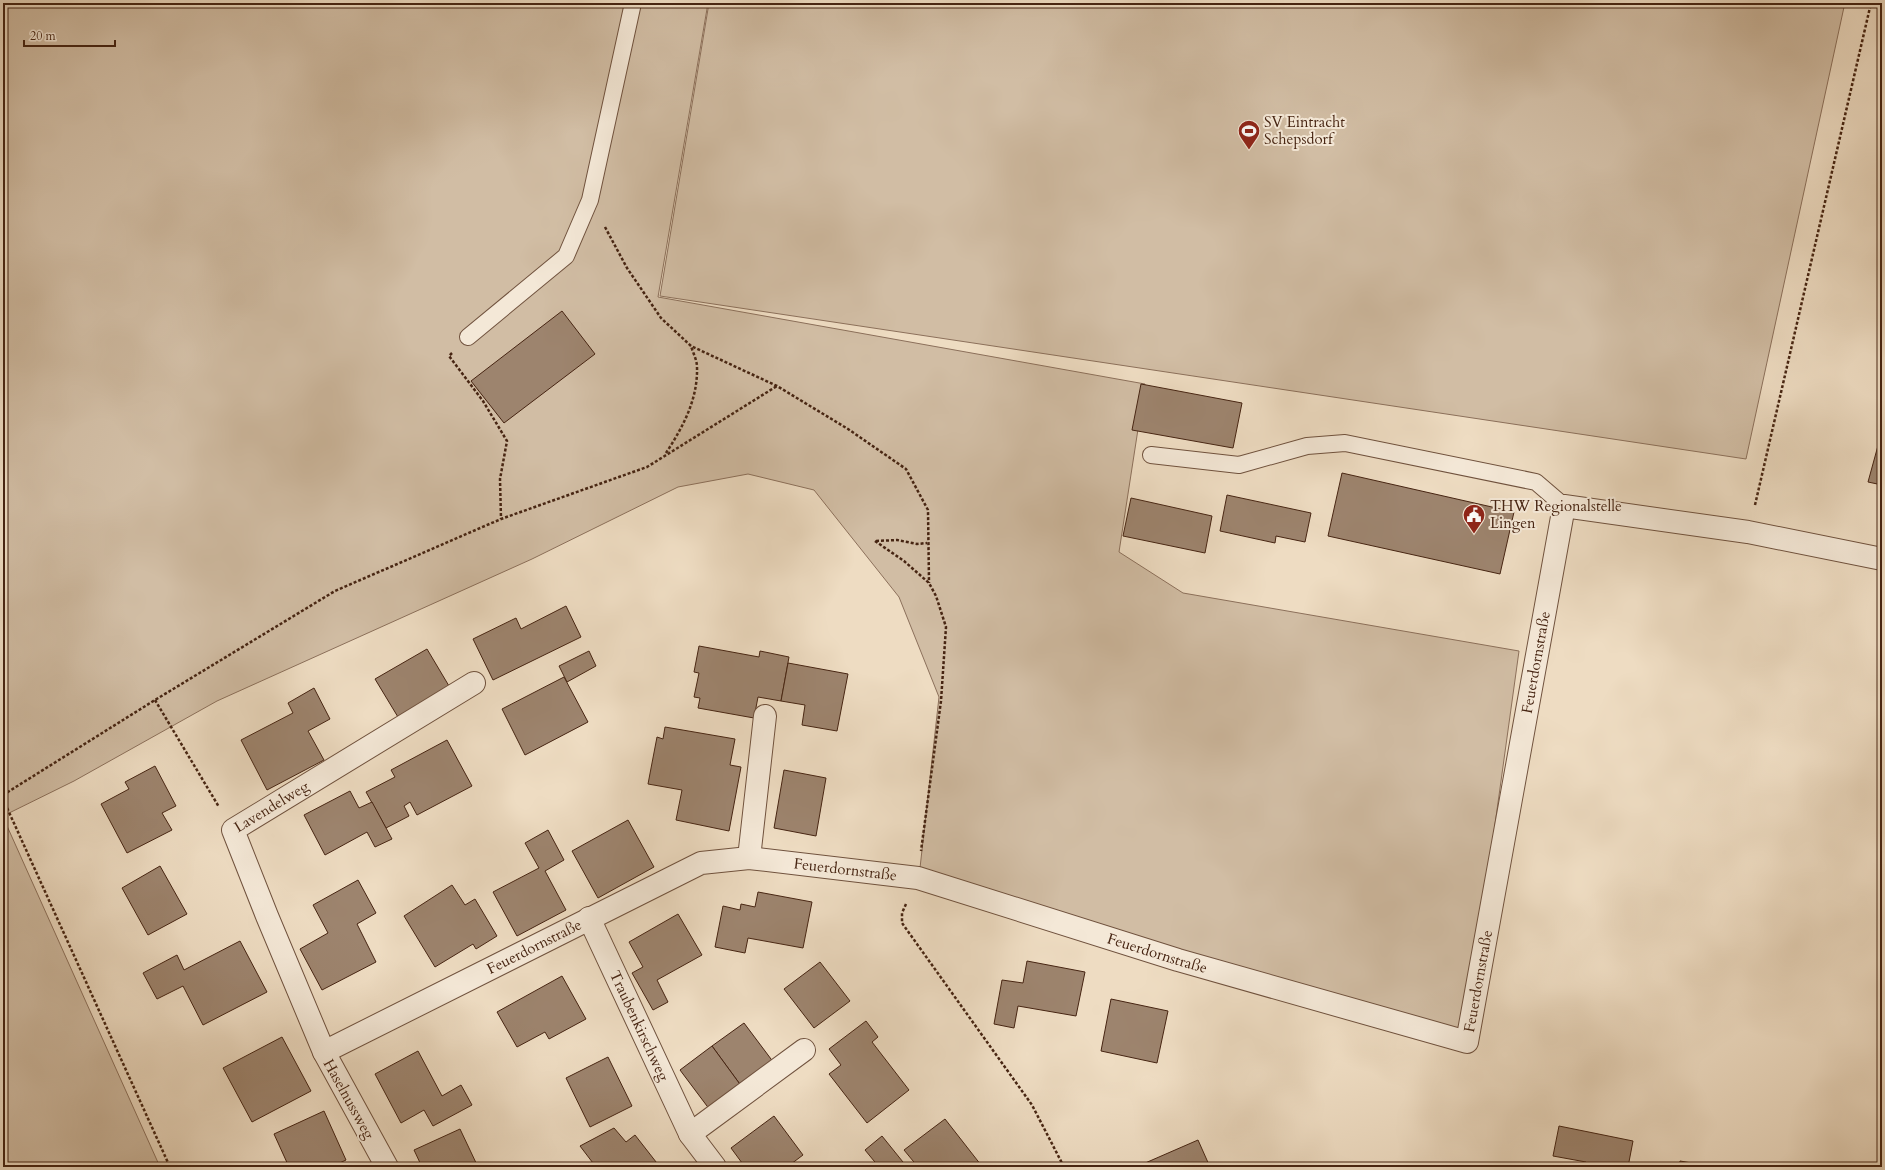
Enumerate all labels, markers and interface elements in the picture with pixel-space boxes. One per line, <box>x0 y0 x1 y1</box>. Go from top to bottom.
scale bar <box>24 22 115 48</box>
text: 20 m <box>30 28 57 44</box>
place label: SV Eintracht Schepsdorf <box>1264 112 1345 149</box>
sports icon: SV Eintracht Schepsdorf <box>1236 118 1262 151</box>
place label: THW Regionalstelle Lingen <box>1490 496 1622 533</box>
public building icon: THW Regionalstelle Lingen <box>1461 502 1487 535</box>
street label: Feuerdornstraße <box>1517 609 1555 715</box>
street label: Lavendelweg <box>230 776 313 837</box>
street label: Feuerdornstraße <box>793 853 898 885</box>
street label: Feuerdornstraße <box>483 914 585 979</box>
street label: Feuerdornstraße <box>1105 928 1210 978</box>
street label: Feuerdornstraße <box>1459 928 1497 1034</box>
street label: Traubenkirschweg <box>605 967 674 1085</box>
street label: Haselnussweg <box>319 1055 380 1143</box>

